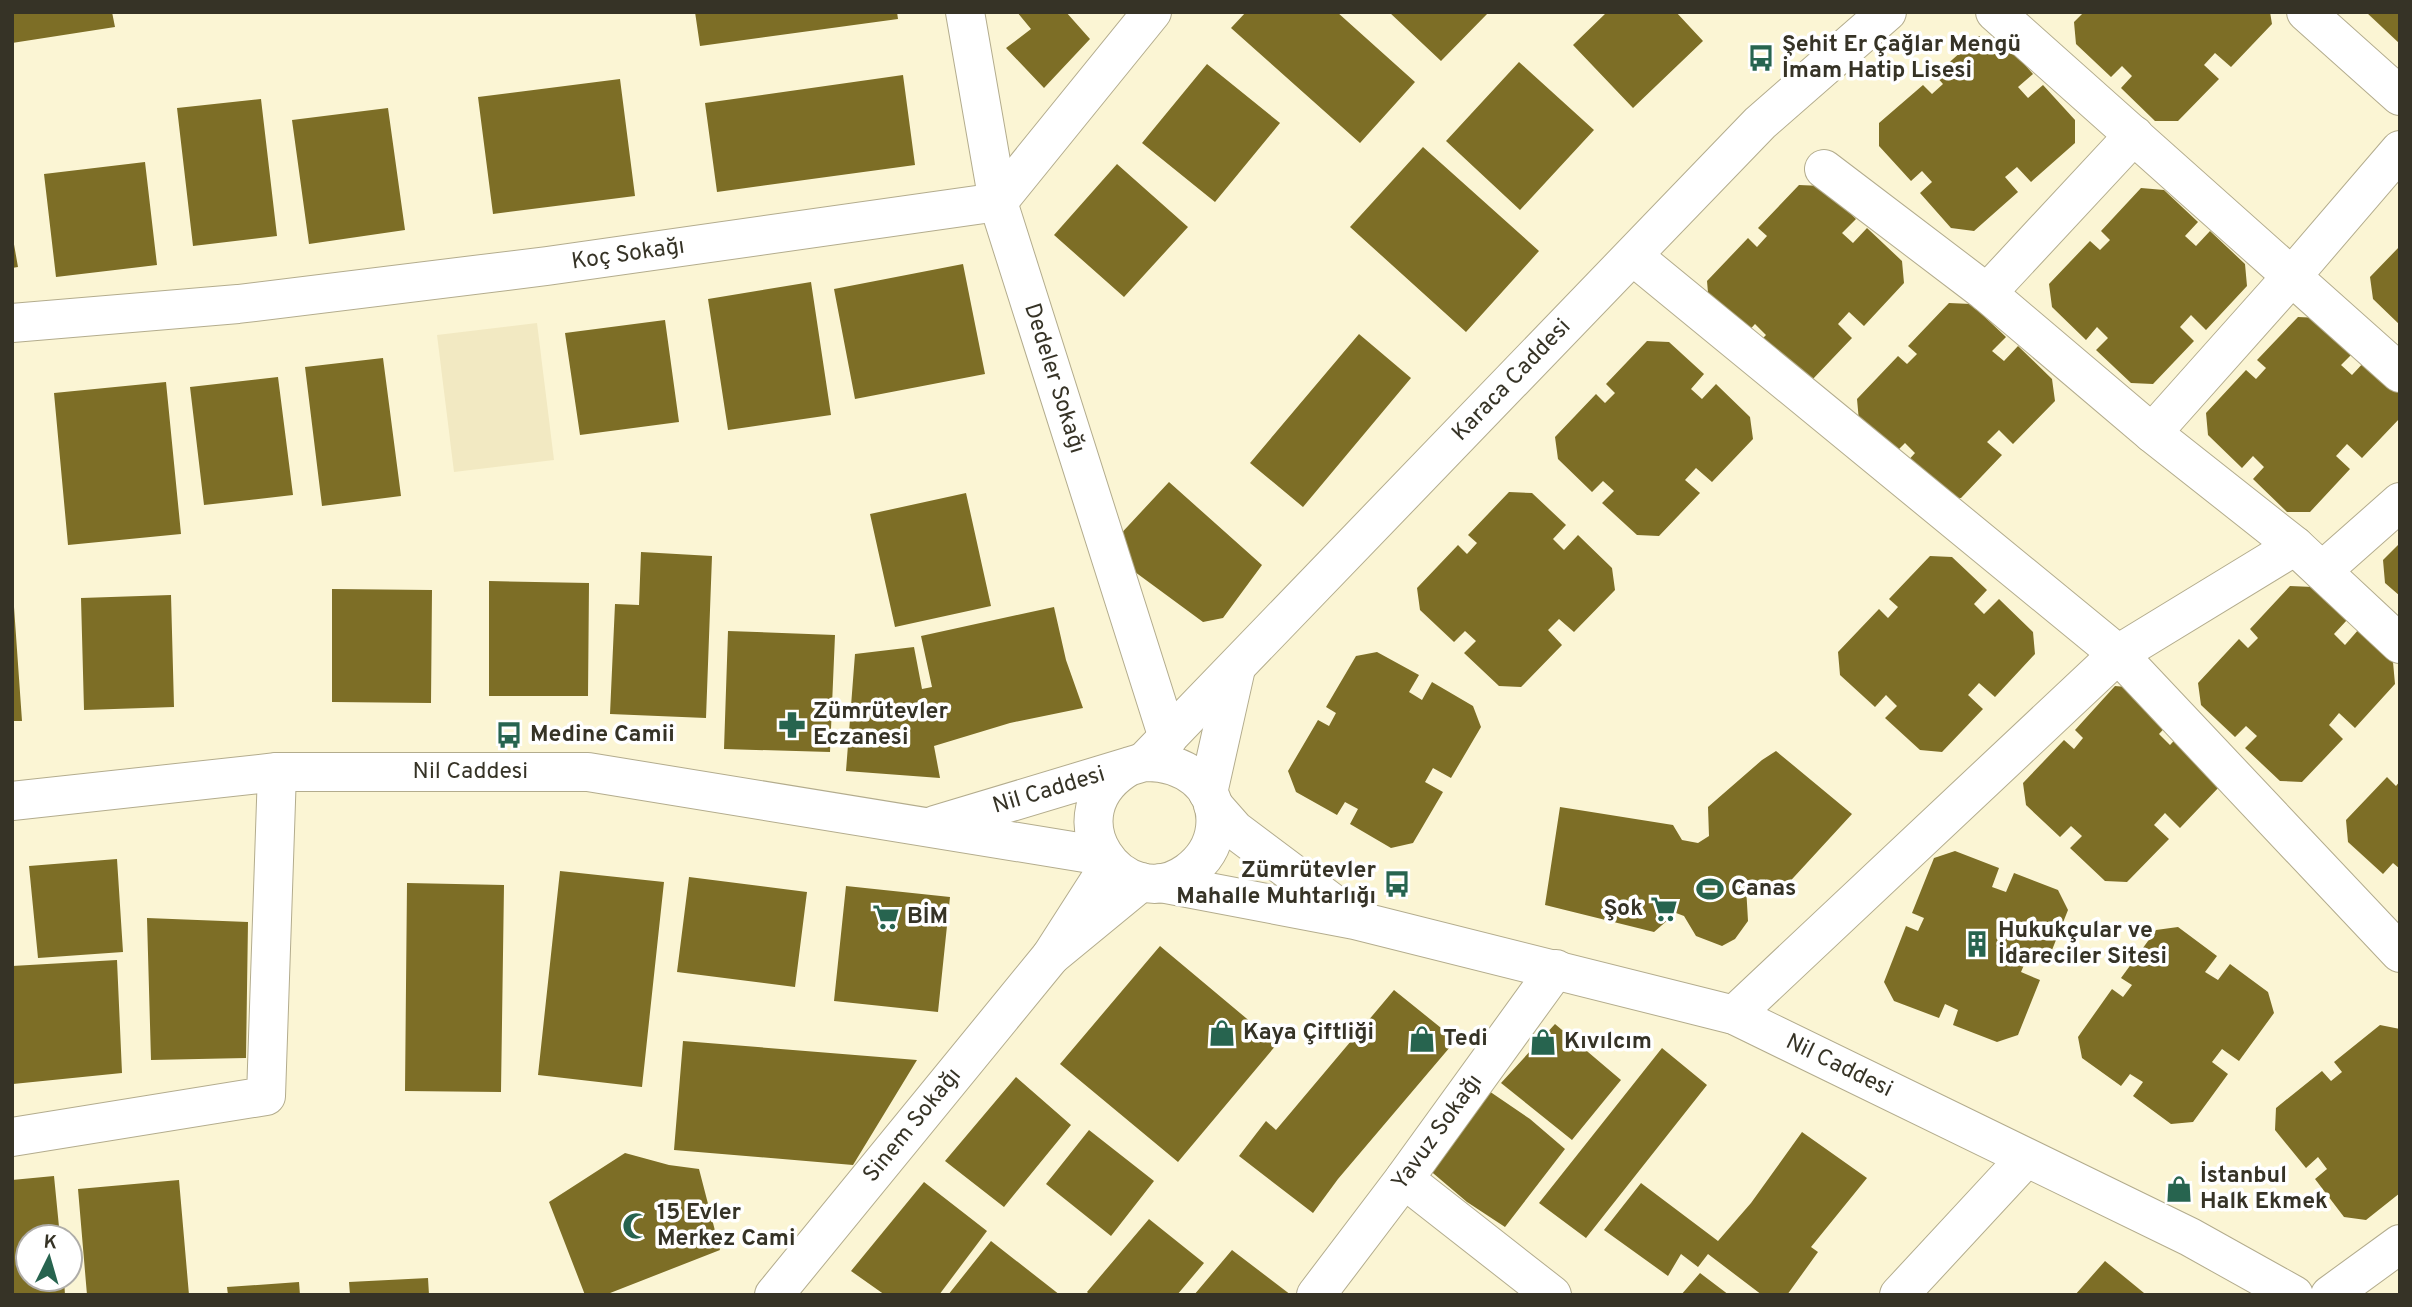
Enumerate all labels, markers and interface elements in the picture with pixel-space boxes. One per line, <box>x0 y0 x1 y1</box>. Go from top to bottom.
place label: Şehit Er Çağlar Mengü İmam Hatip Lisesi <box>1782 31 2021 86</box>
bus stop icon: Şehit Er Çağlar Mengü İmam Hatip Lisesi <box>1746 43 1776 73</box>
street label: Koç Sokağı <box>570 232 687 277</box>
street label: Dedeler Sokağı <box>1017 300 1091 457</box>
street label: Karaca Caddesi <box>1446 313 1577 448</box>
place label: Zümrütevler Eczanesi <box>813 698 948 753</box>
pharmacy icon: Zümrütevler Eczanesi <box>777 710 807 740</box>
bus stop icon: Medine Camii <box>494 720 524 750</box>
place label: Medine Camii <box>530 721 675 750</box>
street label: Nil Caddesi <box>413 758 528 787</box>
street label: Nil Caddesi <box>989 760 1108 821</box>
place label: Zümrütevler Mahalle Muhtarlığı <box>1176 857 1376 912</box>
bus stop icon: Zümrütevler Mahalle Muhtarlığı <box>1382 869 1412 899</box>
sports icon: Canas <box>1695 874 1725 904</box>
place label: Canas <box>1731 875 1796 904</box>
supermarket icon: Şok <box>1649 894 1679 924</box>
place label: Şok <box>1603 895 1643 924</box>
supermarket icon: BİM <box>871 902 901 932</box>
place label: BİM <box>907 902 948 932</box>
place label: Hukukçular ve İdareciler Sitesi <box>1998 917 2167 972</box>
building icon: Hukukçular ve İdareciler Sitesi <box>1962 929 1992 959</box>
shop icon: Kaya Çiftliği <box>1207 1018 1237 1048</box>
place label: Kaya Çiftliği <box>1243 1019 1374 1048</box>
shop icon: Tedi <box>1407 1024 1437 1054</box>
place label: Tedi <box>1443 1025 1488 1054</box>
shop icon: Kıvılcım <box>1528 1027 1558 1057</box>
place label: Kıvılcım <box>1564 1028 1652 1057</box>
street label: Nil Caddesi <box>1781 1028 1897 1104</box>
street label: Sinem Sokağı <box>857 1062 968 1189</box>
street label: Yavuz Sokağı <box>1386 1069 1489 1196</box>
place label: İstanbul Halk Ekmek <box>2200 1161 2328 1217</box>
shop icon: İstanbul Halk Ekmek <box>2164 1174 2194 1204</box>
place label: 15 Evler Merkez Cami <box>657 1199 795 1254</box>
mosque icon: 15 Evler Merkez Cami <box>621 1211 651 1241</box>
north arrow <box>14 1223 84 1293</box>
text: K <box>43 1231 58 1256</box>

